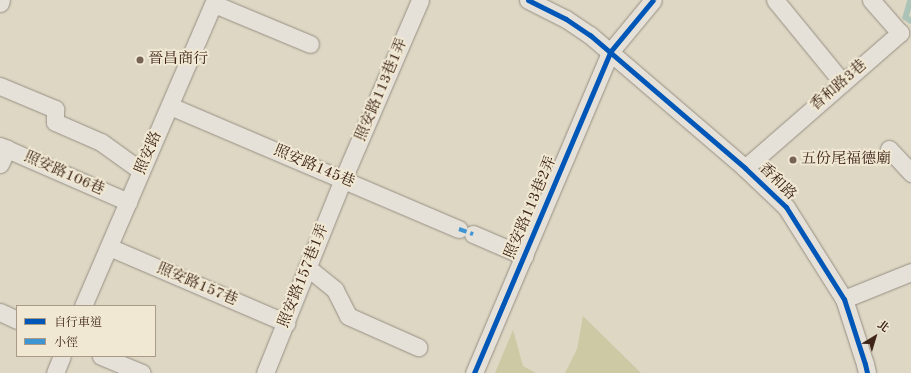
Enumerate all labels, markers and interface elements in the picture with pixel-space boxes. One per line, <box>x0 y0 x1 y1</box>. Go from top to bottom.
street label: 照安路113巷1弄 <box>352 36 412 144</box>
place label: 晉昌商行 <box>148 51 208 69</box>
marker: 晉昌商行 <box>135 55 145 65</box>
street label: 香和路3巷 <box>807 57 871 115</box>
street label: 照安路 <box>132 129 166 177</box>
street label: 照安路145巷 <box>271 142 357 192</box>
street label: 照安路106巷 <box>21 148 107 200</box>
place label: 五份尾福德廟 <box>801 151 891 169</box>
street label: 照安路113巷2弄 <box>501 154 561 262</box>
marker: 五份尾福德廟 <box>788 155 798 165</box>
street label: 香和路 <box>755 160 799 204</box>
street label: 照安路157巷1弄 <box>275 222 333 330</box>
street label: 照安路157巷 <box>154 260 240 310</box>
legend <box>16 305 156 357</box>
text: 自行車道 <box>54 317 102 329</box>
north arrow <box>855 317 895 357</box>
text: 北 <box>875 319 890 335</box>
text: 小徑 <box>54 337 78 349</box>

